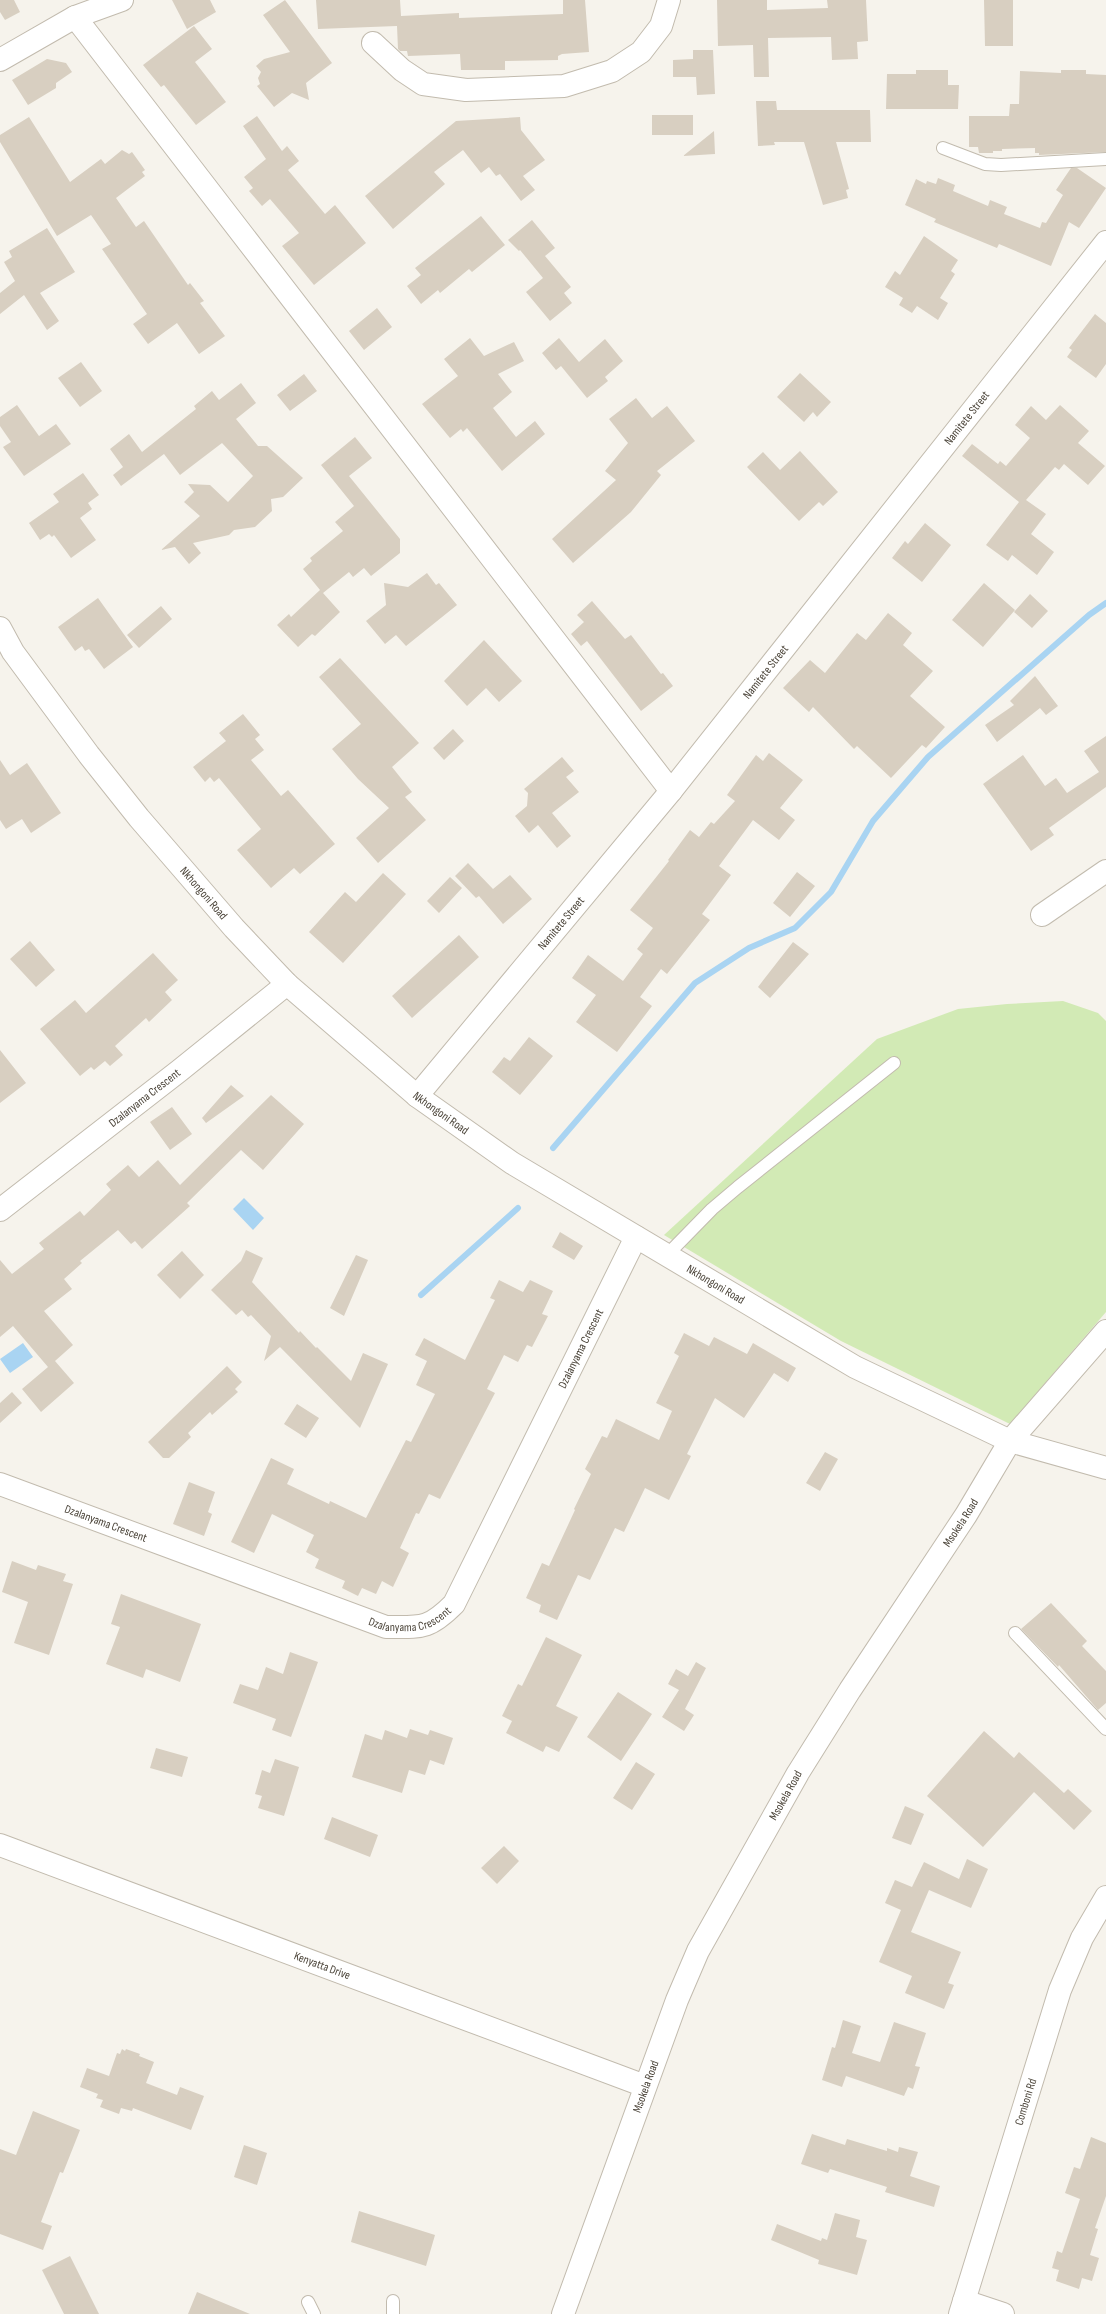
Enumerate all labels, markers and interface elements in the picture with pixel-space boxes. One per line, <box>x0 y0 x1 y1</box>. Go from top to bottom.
street label: Namitete Street <box>941 388 993 448</box>
street label: Namitete Street <box>740 642 792 702</box>
street label: Nkhongoni Road <box>177 864 230 923</box>
street label: Namitete Street <box>535 893 588 953</box>
street label: Dzalanyama Crescent <box>106 1065 184 1131</box>
street label: Nkhongoni Road <box>409 1089 471 1138</box>
street label: Nkhongoni Road <box>684 1262 747 1308</box>
street label: Dzalanyama Crescent <box>555 1306 607 1391</box>
street label: Msokela Road <box>940 1496 982 1550</box>
street label: Dzalanyama Crescent <box>62 1502 149 1546</box>
street label: Dzalanyama Crescent <box>366 1603 455 1635</box>
street label: Msokela Road <box>766 1768 806 1823</box>
street label: Kenyatta Drive <box>292 1949 353 1983</box>
street label: Msokela Road <box>630 2059 662 2115</box>
street label: Comboni Rd <box>1012 2077 1040 2127</box>

